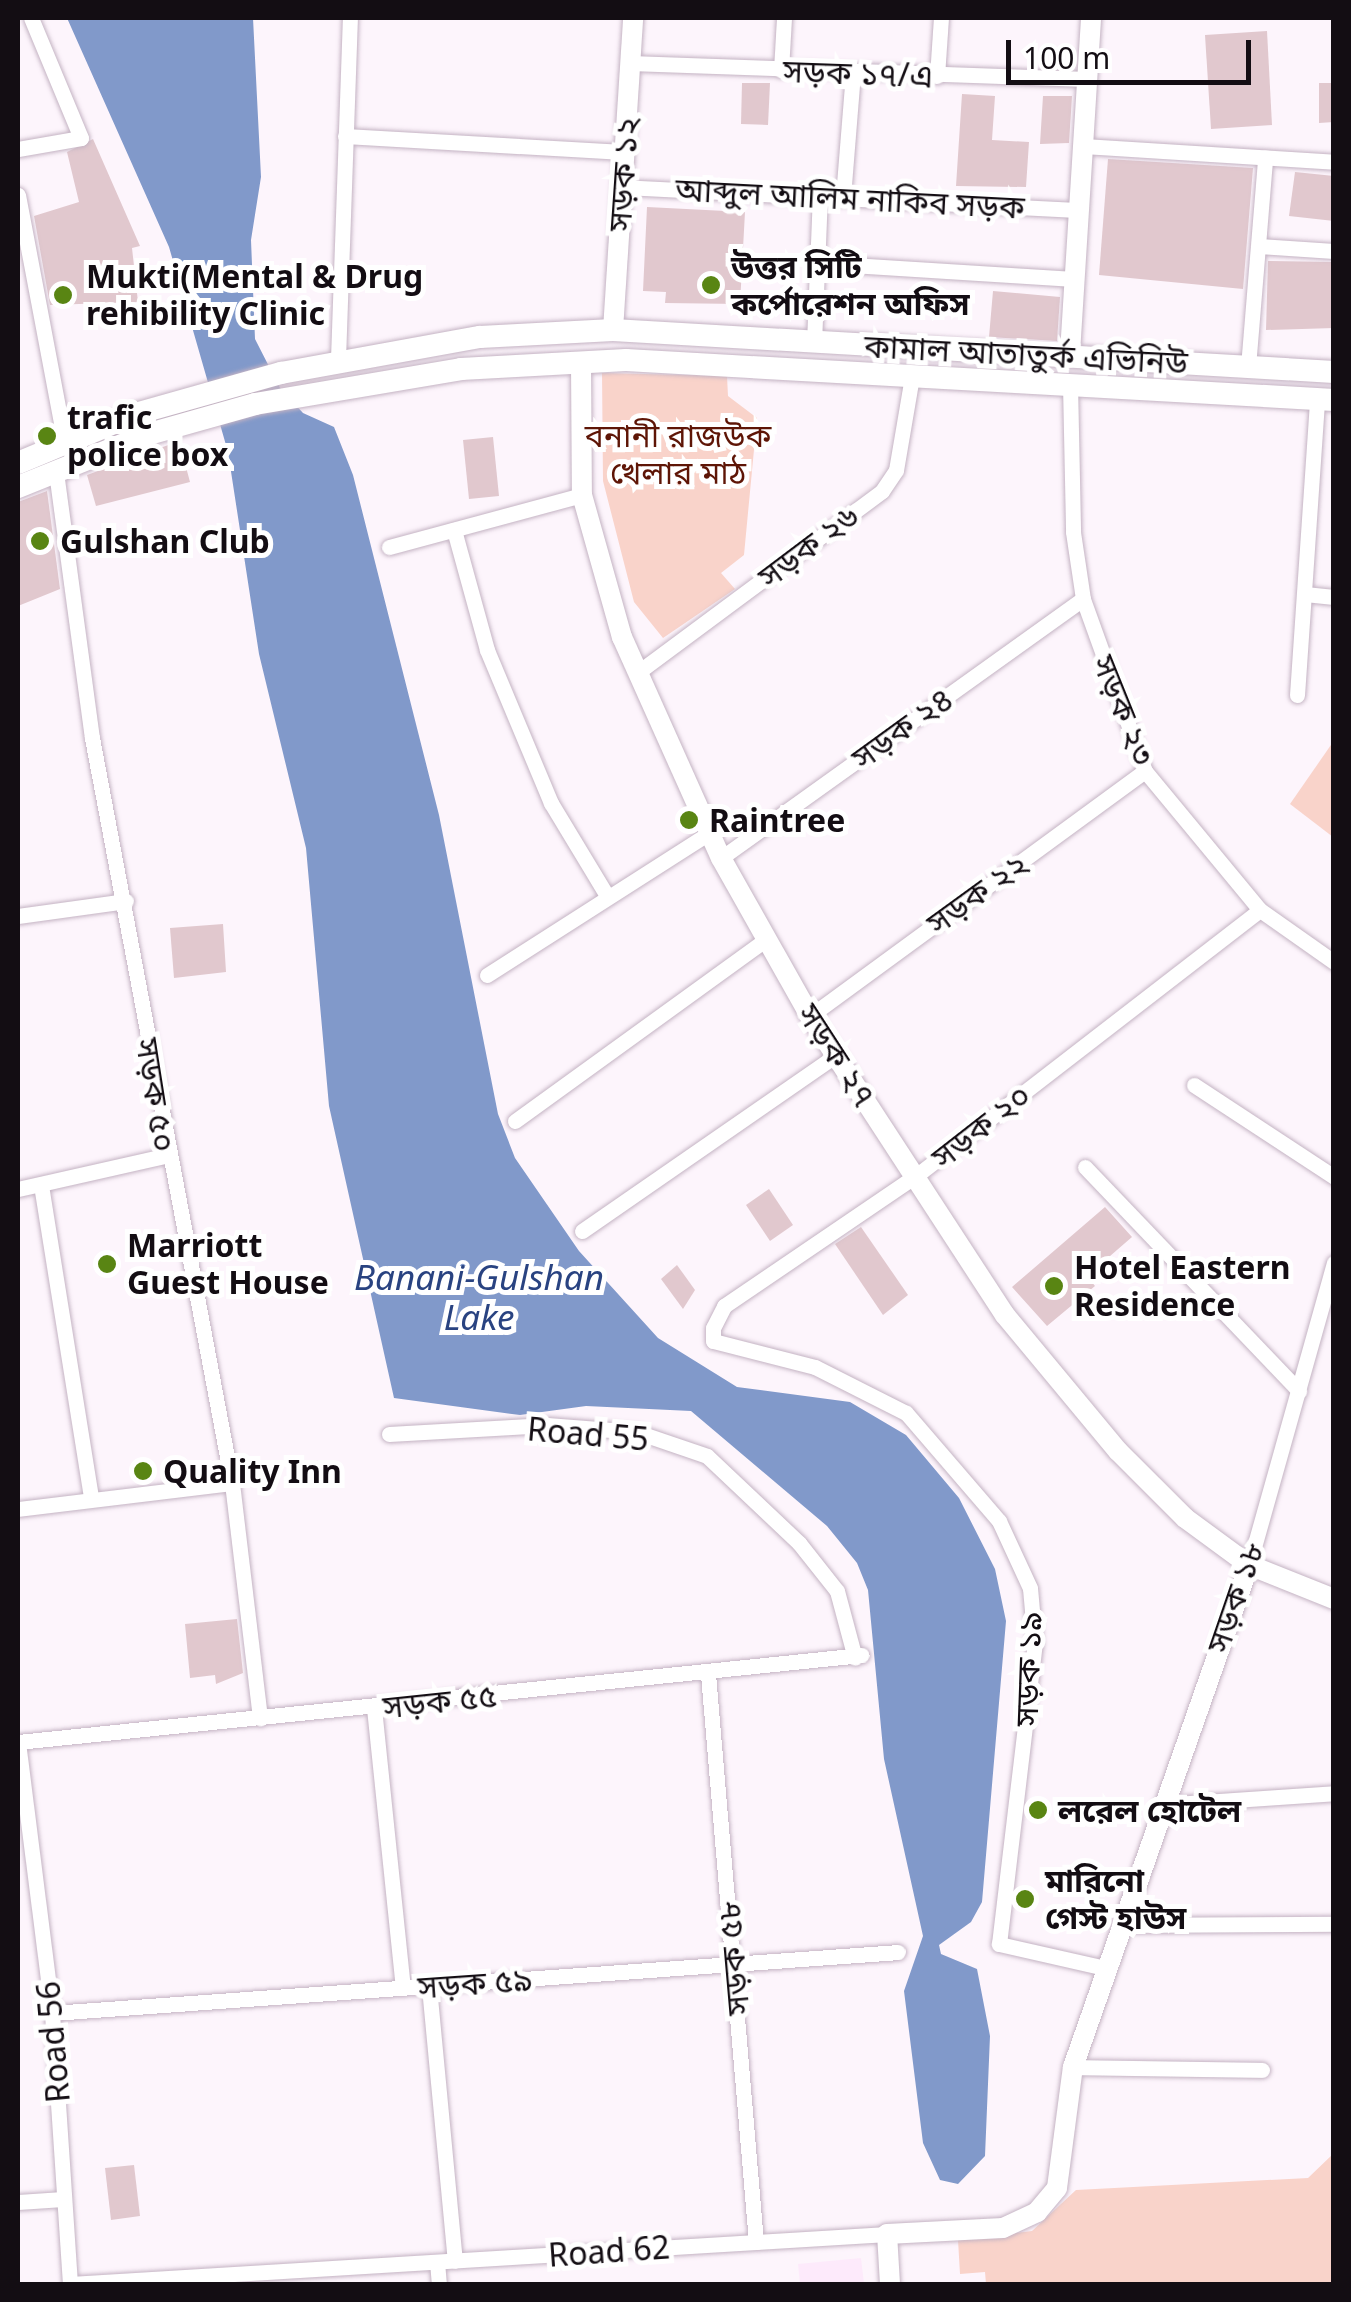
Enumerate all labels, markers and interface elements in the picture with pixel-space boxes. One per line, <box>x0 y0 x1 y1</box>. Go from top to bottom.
scale bar <box>1011 20 1256 82</box>
text: 100 m <box>1023 37 1110 78</box>
street label: সড়ক ১৭/এ <box>782 51 934 95</box>
street label: সড়ক ১২ <box>600 115 646 233</box>
street label: আব্দুল আলিম নাকিব সড়ক <box>674 170 1026 226</box>
place label: উত্তর সিটি কর্পোরেশন অফিস <box>731 248 970 323</box>
place label: Mukti(Mental & Drug rehibility Clinic <box>86 258 423 333</box>
marker: উত্তর সিটি কর্পোরেশন অফিস <box>700 274 722 296</box>
marker: Mukti(Mental & Drug rehibility Clinic <box>50 282 76 308</box>
street label: কামাল আতাতুর্ক এভিনিউ <box>863 326 1189 382</box>
place label: trafic police box <box>67 399 228 474</box>
park label: বনানী রাজউক খেলার মাঠ <box>585 417 771 492</box>
marker: trafic police box <box>36 425 58 447</box>
street label: সড়ক ২৬ <box>751 496 865 596</box>
place label: Gulshan Club <box>60 522 270 560</box>
marker: Gulshan Club <box>29 530 51 552</box>
street label: সড়ক ২৩ <box>1085 650 1163 770</box>
street label: সড়ক ২৪ <box>844 679 960 777</box>
place label: Raintree <box>709 801 845 839</box>
marker: Raintree <box>678 809 700 831</box>
street label: সড়ক ২২ <box>919 844 1035 942</box>
street label: সড়ক ২৭ <box>790 996 884 1114</box>
street label: সড়ক ৫০ <box>128 1035 184 1155</box>
street label: সড়ক ২০ <box>924 1076 1038 1176</box>
place label: Marriott Guest House <box>127 1227 329 1302</box>
place label: Hotel Eastern Residence <box>1074 1249 1291 1324</box>
marker: Marriott Guest House <box>96 1253 118 1275</box>
water label: Banani-Gulshan Lake <box>354 1256 604 1338</box>
marker: Hotel Eastern Residence <box>1043 1275 1065 1297</box>
street label: Road 55 <box>526 1410 650 1458</box>
place label: Quality Inn <box>163 1452 342 1490</box>
marker: Quality Inn <box>132 1460 154 1482</box>
street label: সড়ক ১৮ <box>1198 1536 1272 1658</box>
street label: সড়ক ১৯ <box>1007 1611 1049 1727</box>
street label: সড়ক ৫৫ <box>381 1676 499 1726</box>
place label: লরেল হোটেল <box>1058 1791 1241 1829</box>
marker: লরেল হোটেল <box>1027 1799 1049 1821</box>
place label: মারিনো গেস্ট হাউস <box>1045 1862 1186 1937</box>
marker: মারিনো গেস্ট হাউস <box>1014 1888 1036 1910</box>
street label: সড়ক ৫৮ <box>709 1899 757 2017</box>
street label: সড়ক ৫৯ <box>416 1960 534 2006</box>
street label: Road 56 <box>29 1980 77 2104</box>
street label: Road 62 <box>547 2228 671 2274</box>

